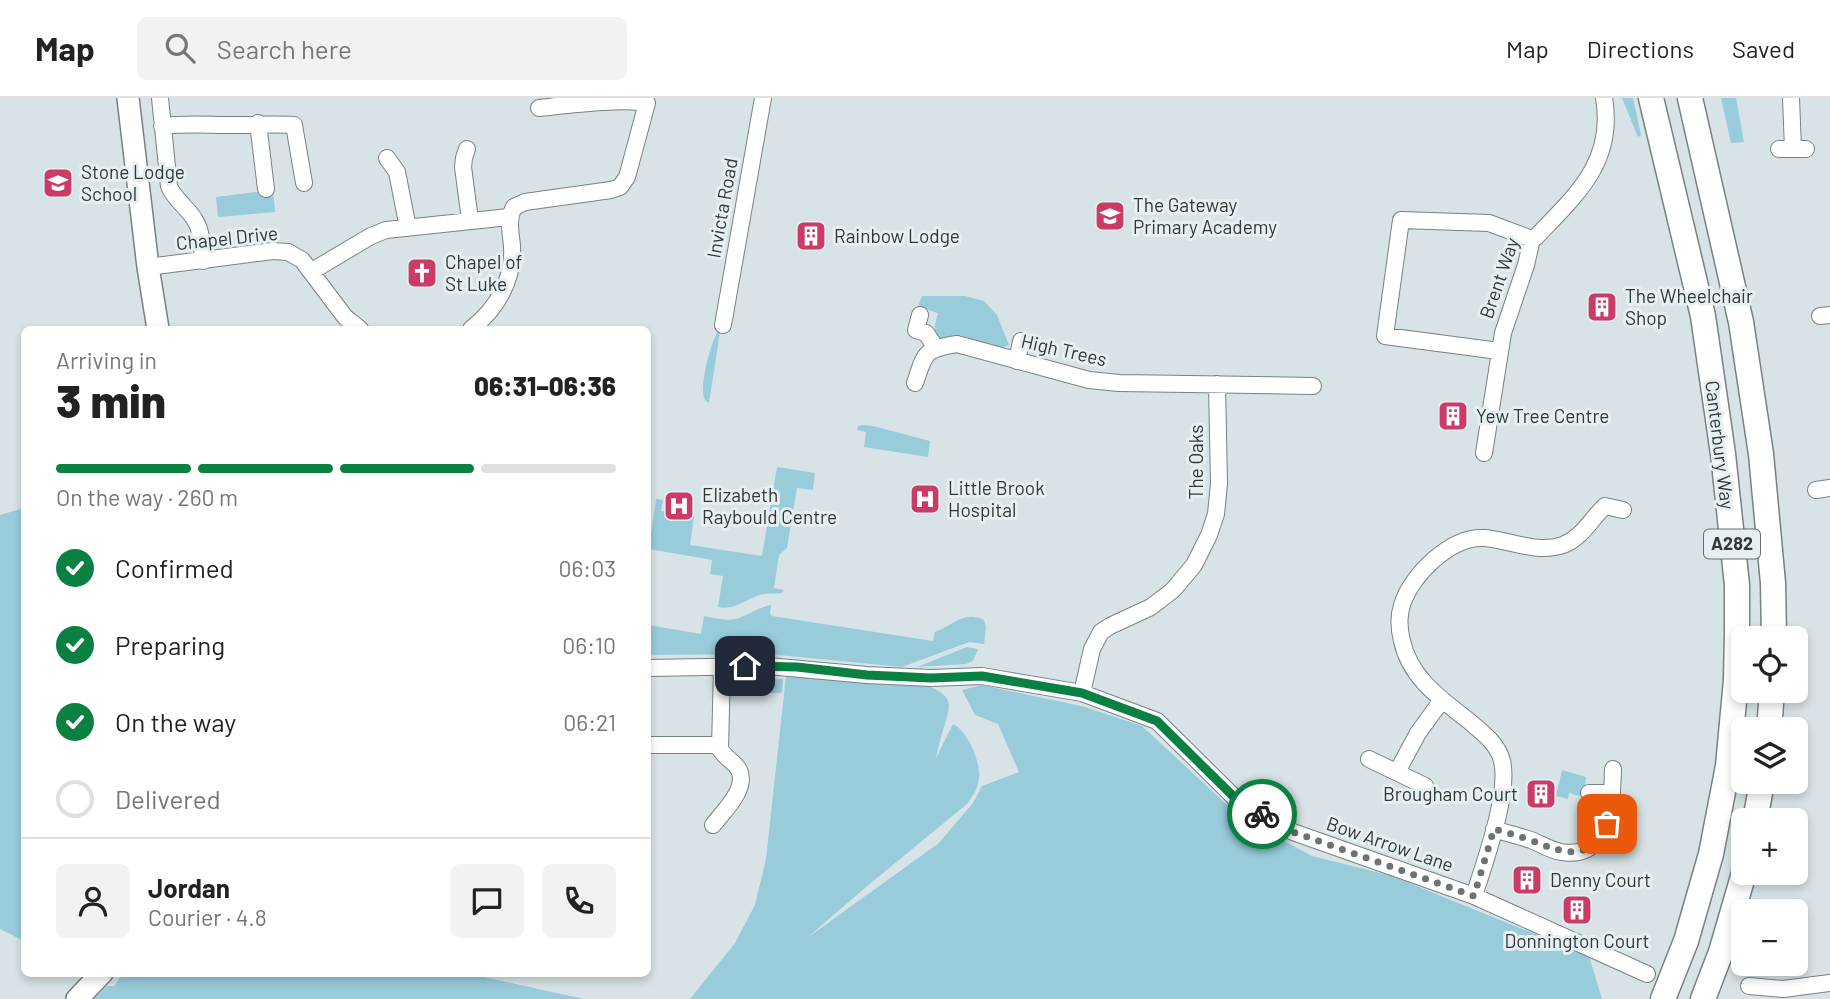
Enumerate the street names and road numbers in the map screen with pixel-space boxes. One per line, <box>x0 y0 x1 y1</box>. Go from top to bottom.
street label: Invicta Road <box>701 156 742 260</box>
street label: Chapel Drive <box>175 221 279 254</box>
street label: Brent Way <box>1474 234 1523 321</box>
street label: High Trees <box>1019 328 1109 371</box>
street label: Canterbury Way <box>1701 379 1740 511</box>
street label: The Oaks <box>1184 425 1207 499</box>
road number: A282 <box>1704 530 1760 559</box>
street label: Bow Arrow Lane <box>1324 811 1457 876</box>

